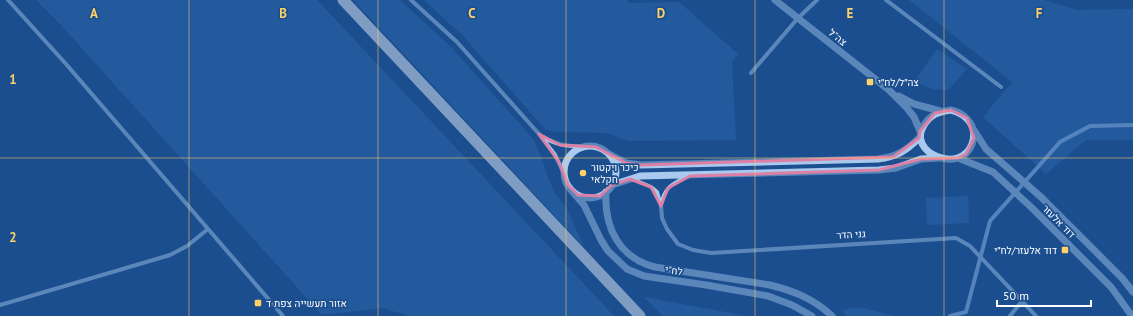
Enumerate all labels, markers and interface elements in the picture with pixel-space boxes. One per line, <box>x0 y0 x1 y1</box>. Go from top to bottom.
text: A <box>90 5 98 22</box>
text: B <box>279 5 287 22</box>
text: C <box>468 5 476 22</box>
text: D <box>657 5 665 22</box>
text: E <box>847 5 854 22</box>
text: F <box>1036 5 1043 22</box>
street label: צה"ל <box>826 26 850 49</box>
text: 1 <box>9 71 17 88</box>
place label: צה״ל/לח״י <box>878 76 919 89</box>
marker: צה״ל/לח״י <box>865 77 875 87</box>
place label: כיכר ויקטור חקלאי <box>591 161 639 186</box>
marker: כיכר ויקטור חקלאי <box>578 168 588 178</box>
street label: דוד אלעזר <box>1039 202 1078 241</box>
street label: גני הדר <box>836 227 866 242</box>
text: 2 <box>9 229 17 246</box>
place label: דוד אלעזר/לח״י <box>994 244 1057 257</box>
marker: דוד אלעזר/לח״י <box>1060 245 1070 255</box>
street label: לח"י <box>664 263 684 278</box>
scale bar <box>997 282 1091 308</box>
text: 50 m <box>1003 288 1029 303</box>
place label: אזור תעשייה צפת ד <box>266 297 347 310</box>
marker: אזור תעשייה צפת ד <box>253 298 263 308</box>

